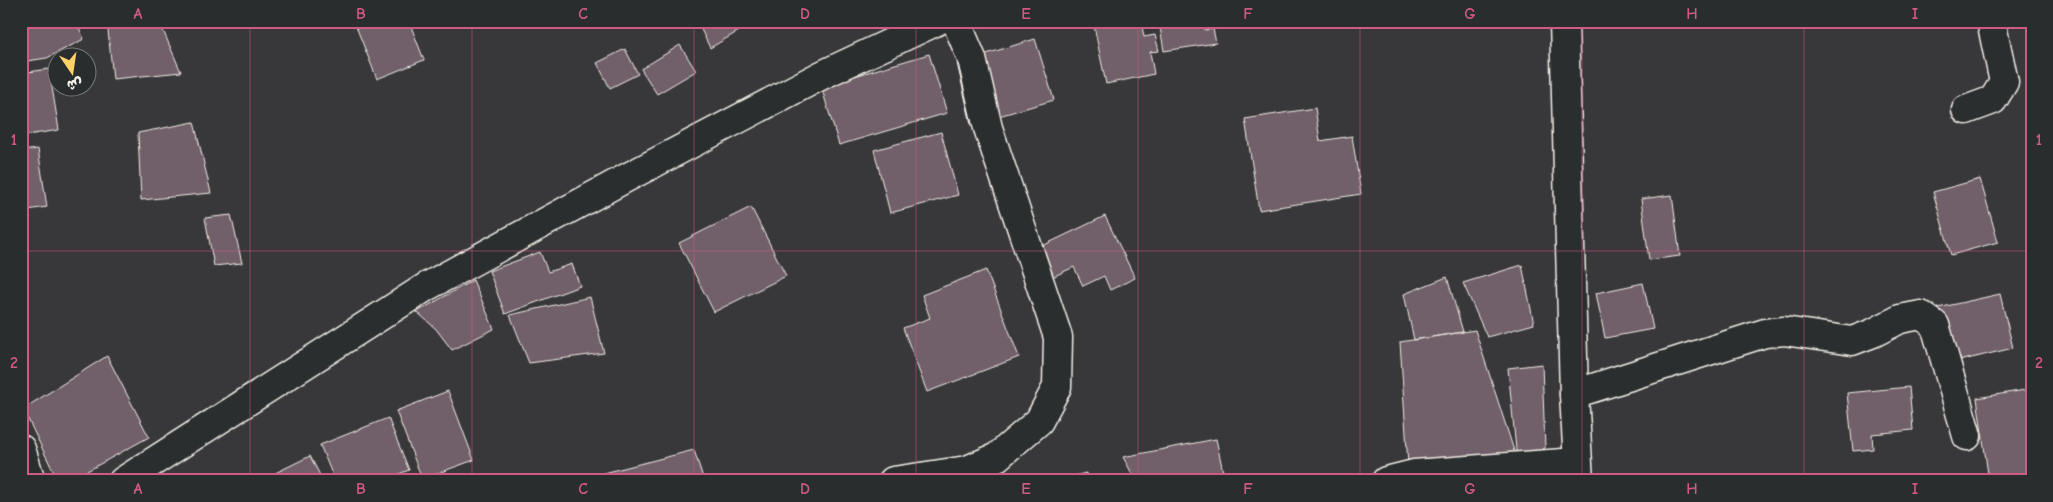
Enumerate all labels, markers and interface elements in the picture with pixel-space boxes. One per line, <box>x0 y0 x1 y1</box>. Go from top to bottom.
text: A <box>134 5 143 23</box>
text: B <box>356 5 366 23</box>
text: C <box>578 5 588 23</box>
text: D <box>800 5 810 23</box>
text: E <box>1021 5 1031 23</box>
text: F <box>1243 5 1253 23</box>
text: G <box>1464 5 1476 23</box>
text: H <box>1686 5 1698 23</box>
text: I <box>1912 5 1918 23</box>
north arrow <box>48 48 98 98</box>
text: ش <box>65 74 84 94</box>
text: 1 <box>11 131 17 149</box>
text: 1 <box>2036 131 2042 149</box>
text: 2 <box>10 354 18 372</box>
text: 2 <box>2035 354 2043 372</box>
text: A <box>134 480 143 498</box>
text: B <box>356 480 366 498</box>
text: C <box>578 480 588 498</box>
text: D <box>800 480 810 498</box>
text: E <box>1021 480 1031 498</box>
text: F <box>1243 480 1253 498</box>
text: G <box>1464 480 1476 498</box>
text: H <box>1686 480 1698 498</box>
text: I <box>1912 480 1918 498</box>

